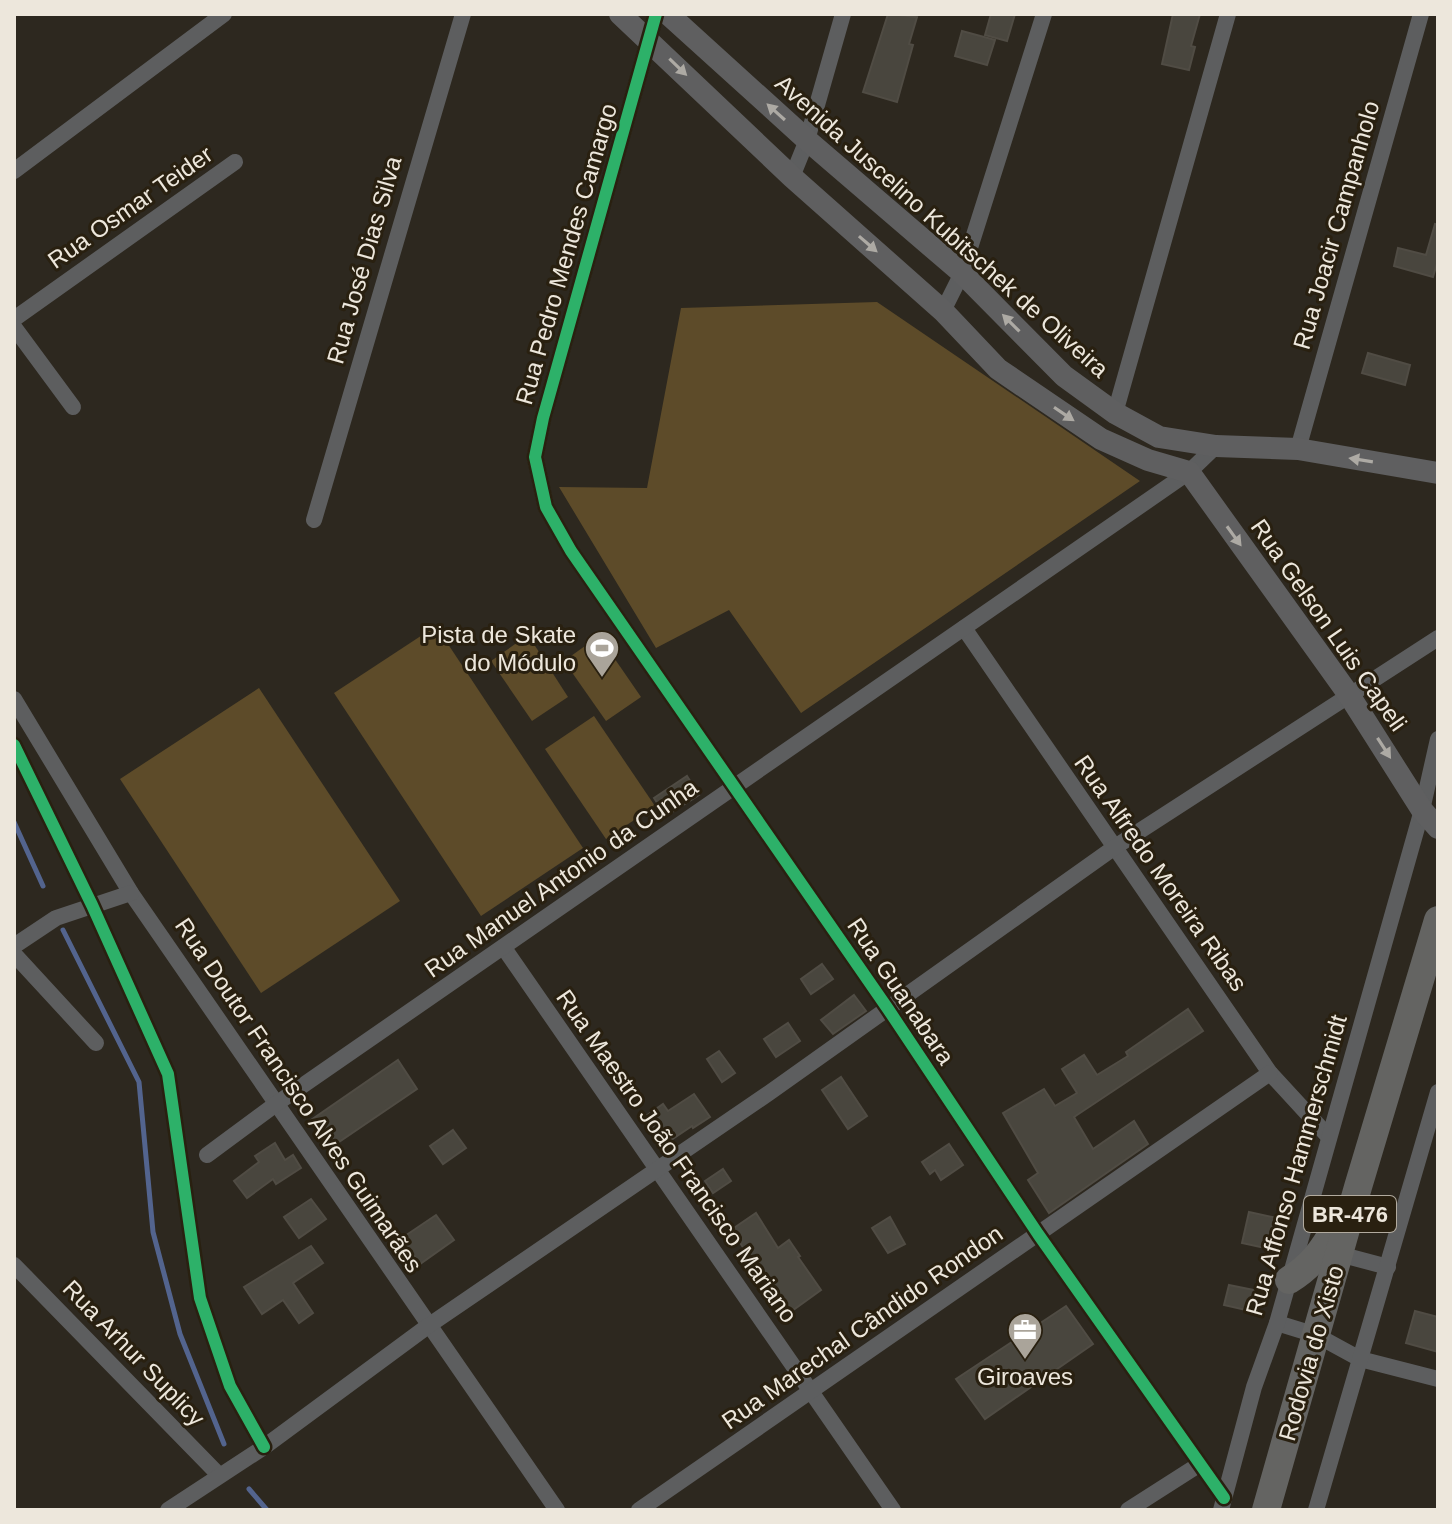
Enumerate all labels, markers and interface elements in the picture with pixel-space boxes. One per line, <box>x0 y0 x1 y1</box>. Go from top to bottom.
one-way arrow <box>668 58 687 76</box>
street label: Avenida Juscelino Kubitschek de Oliveira <box>770 69 1114 383</box>
street label: Rua Joacir Campanholo <box>1288 98 1384 352</box>
street label: Rua Pedro Mendes Camargo <box>510 100 622 408</box>
one-way arrow <box>766 103 785 121</box>
street label: Rua Osmar Teider <box>43 140 217 274</box>
street label: Rua José Dias Silva <box>321 152 407 367</box>
one-way arrow <box>857 235 877 252</box>
one-way arrow <box>1002 314 1021 333</box>
one-way arrow <box>1053 406 1074 421</box>
one-way arrow <box>1348 453 1373 466</box>
street label: Rua Gelson Luis Capeli <box>1246 514 1412 736</box>
one-way arrow <box>1226 525 1242 546</box>
place label: Pista de Skate do Módulo <box>421 621 576 676</box>
sports icon: Pista de Skate do Módulo <box>583 629 621 679</box>
one-way arrow <box>1376 738 1391 759</box>
street label: Rua Alfredo Moreira Ribas <box>1069 750 1253 996</box>
street label: Rua Manuel Antonio da Cunha <box>419 773 703 983</box>
street label: Rua Doutor Francisco Alves Guimarães <box>170 913 428 1277</box>
street label: Rua Guanabara <box>842 913 960 1070</box>
street label: Rua Maestro João Francisco Mariano <box>551 984 803 1328</box>
street label: Rua Affonso Hammerschmidt <box>1240 1011 1352 1319</box>
road number: BR-476 <box>1304 1196 1396 1232</box>
street label: Rua Marechal Cândido Rondon <box>717 1220 1007 1434</box>
street label: Rodovia do Xisto <box>1273 1262 1349 1444</box>
street label: Rua Arhur Suplicy <box>58 1275 210 1431</box>
office icon: Giroaves <box>1006 1311 1044 1361</box>
place label: Giroaves <box>977 1363 1073 1390</box>

